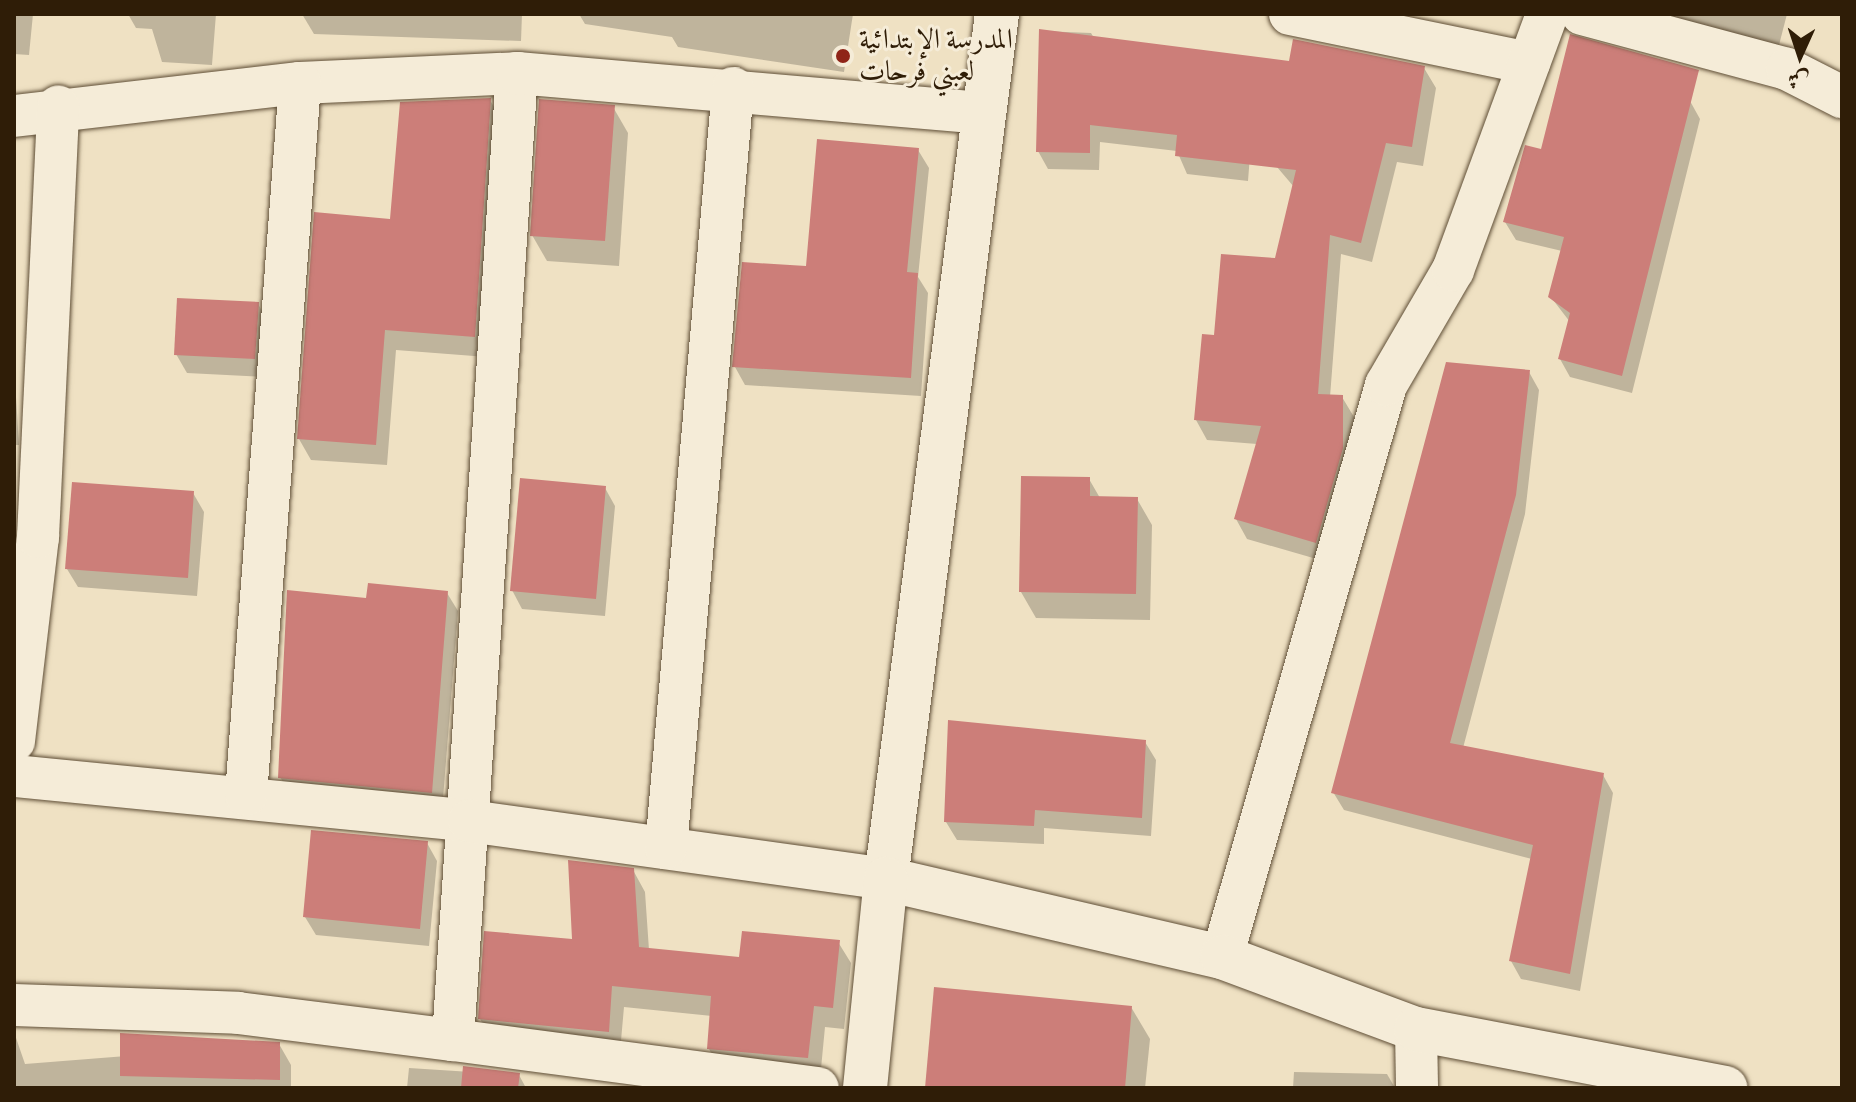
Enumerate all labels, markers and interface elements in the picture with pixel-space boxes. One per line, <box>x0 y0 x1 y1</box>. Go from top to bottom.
north arrow <box>1760 16 1840 96</box>
place label: المدرسة الإبتدائية لعبني فرحات <box>859 23 1013 89</box>
marker: المدرسة الإبتدائية لعبني فرحات <box>834 47 852 65</box>
text: ش <box>1787 65 1810 95</box>

